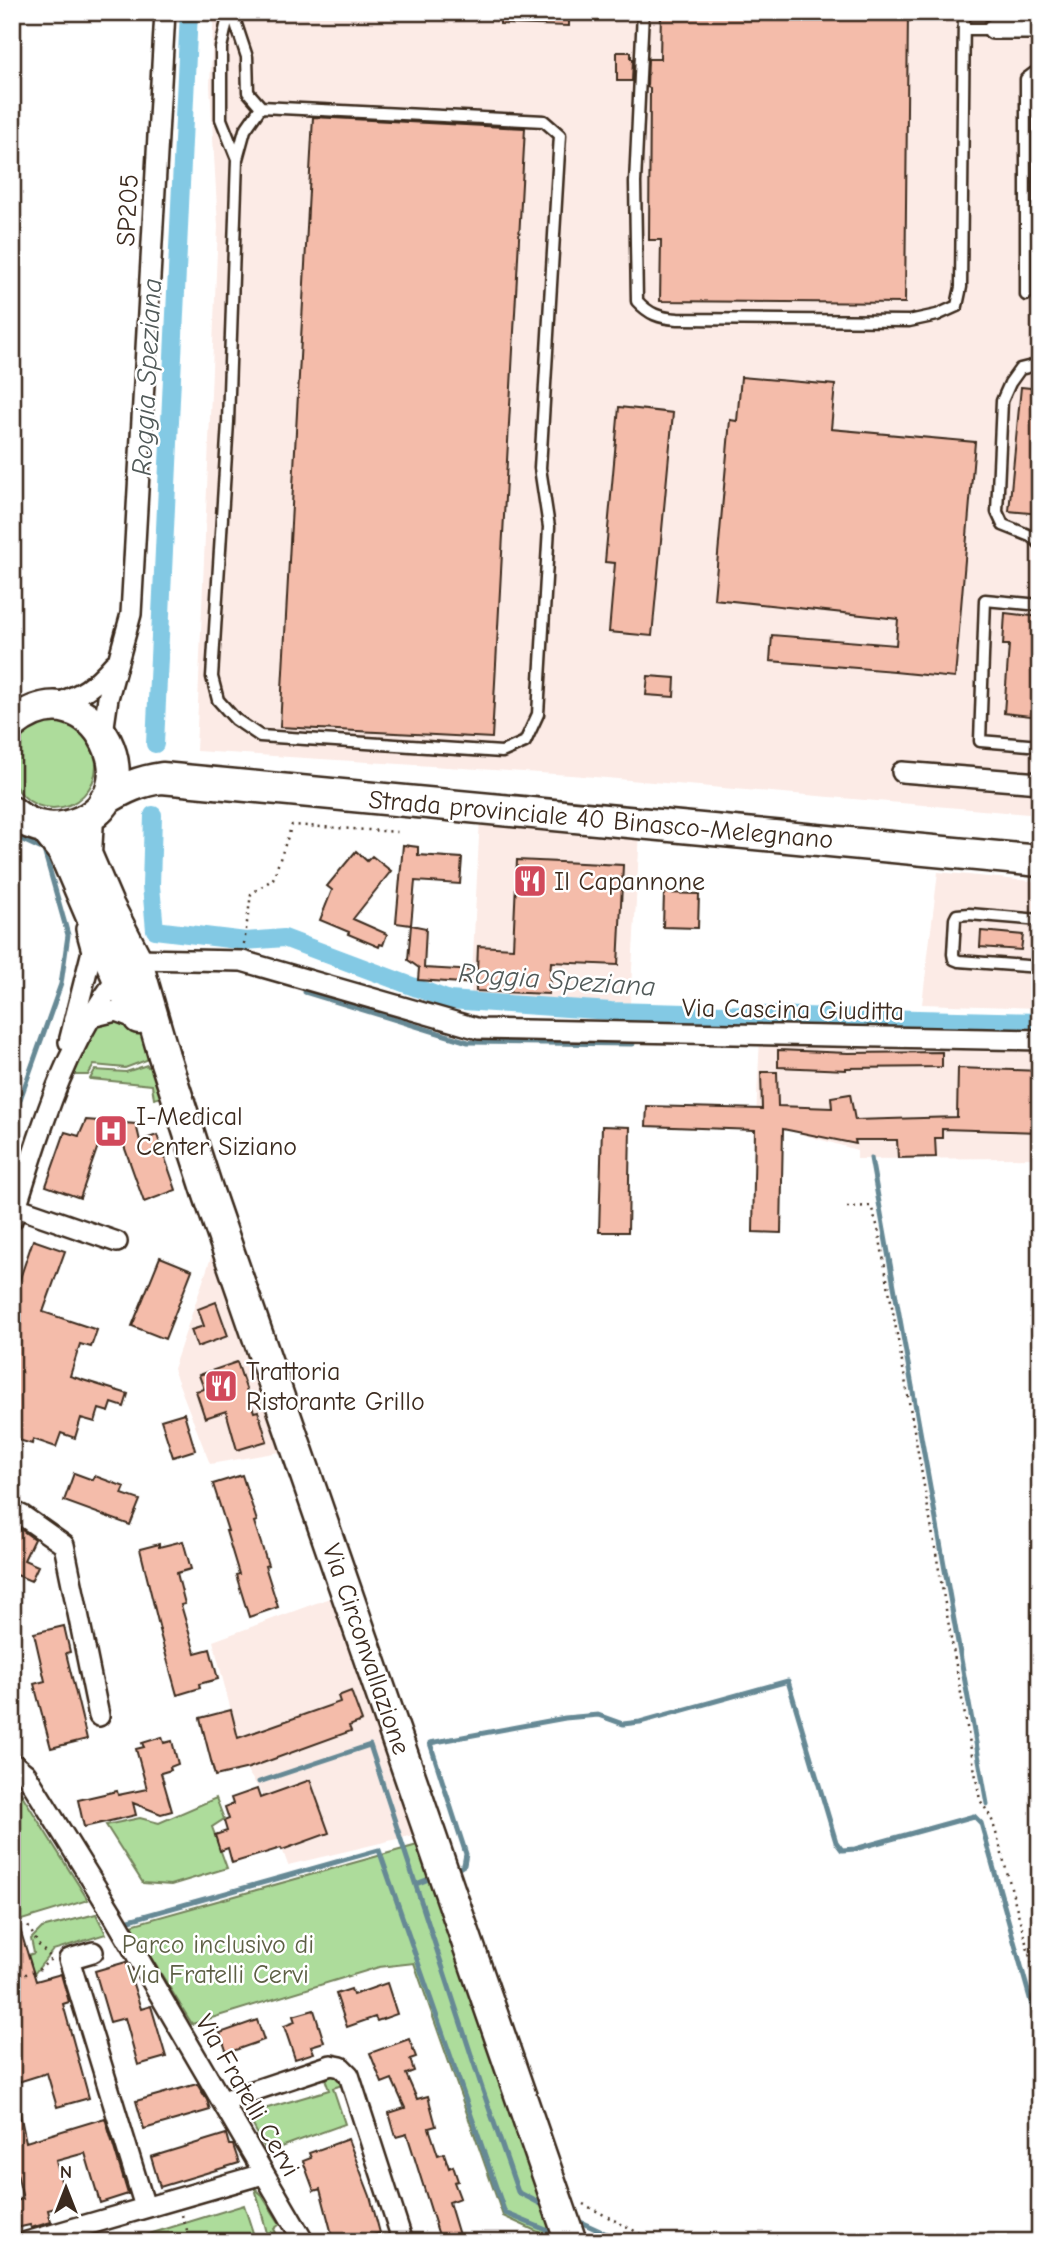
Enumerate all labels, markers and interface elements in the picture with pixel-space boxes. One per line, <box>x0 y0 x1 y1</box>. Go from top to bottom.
street label: SP205 <box>111 173 145 247</box>
water label: Roggia Speziana <box>126 278 168 477</box>
street label: Strada provinciale 40 Binasco-Melegnano <box>367 785 834 855</box>
restaurant icon: Il Capannone <box>511 862 549 900</box>
place label: Il Capannone <box>554 867 705 897</box>
water label: Roggia Speziana <box>457 957 657 1003</box>
street label: Via Cascina Giuditta <box>682 993 904 1027</box>
place label: I-Medical Center Siziano <box>136 1102 297 1162</box>
hospital icon: I-Medical Center Siziano <box>92 1112 130 1150</box>
place label: Trattoria Ristorante Grillo <box>246 1357 425 1417</box>
restaurant icon: Trattoria Ristorante Grillo <box>202 1367 240 1405</box>
street label: Via Circonvallazione <box>316 1540 416 1759</box>
park label: Parco inclusivo di Via Fratelli Cervi <box>122 1930 314 1990</box>
street label: Via Fratelli Cervi <box>189 2009 306 2182</box>
north arrow <box>32 2152 102 2222</box>
text: N <box>60 2161 72 2183</box>

